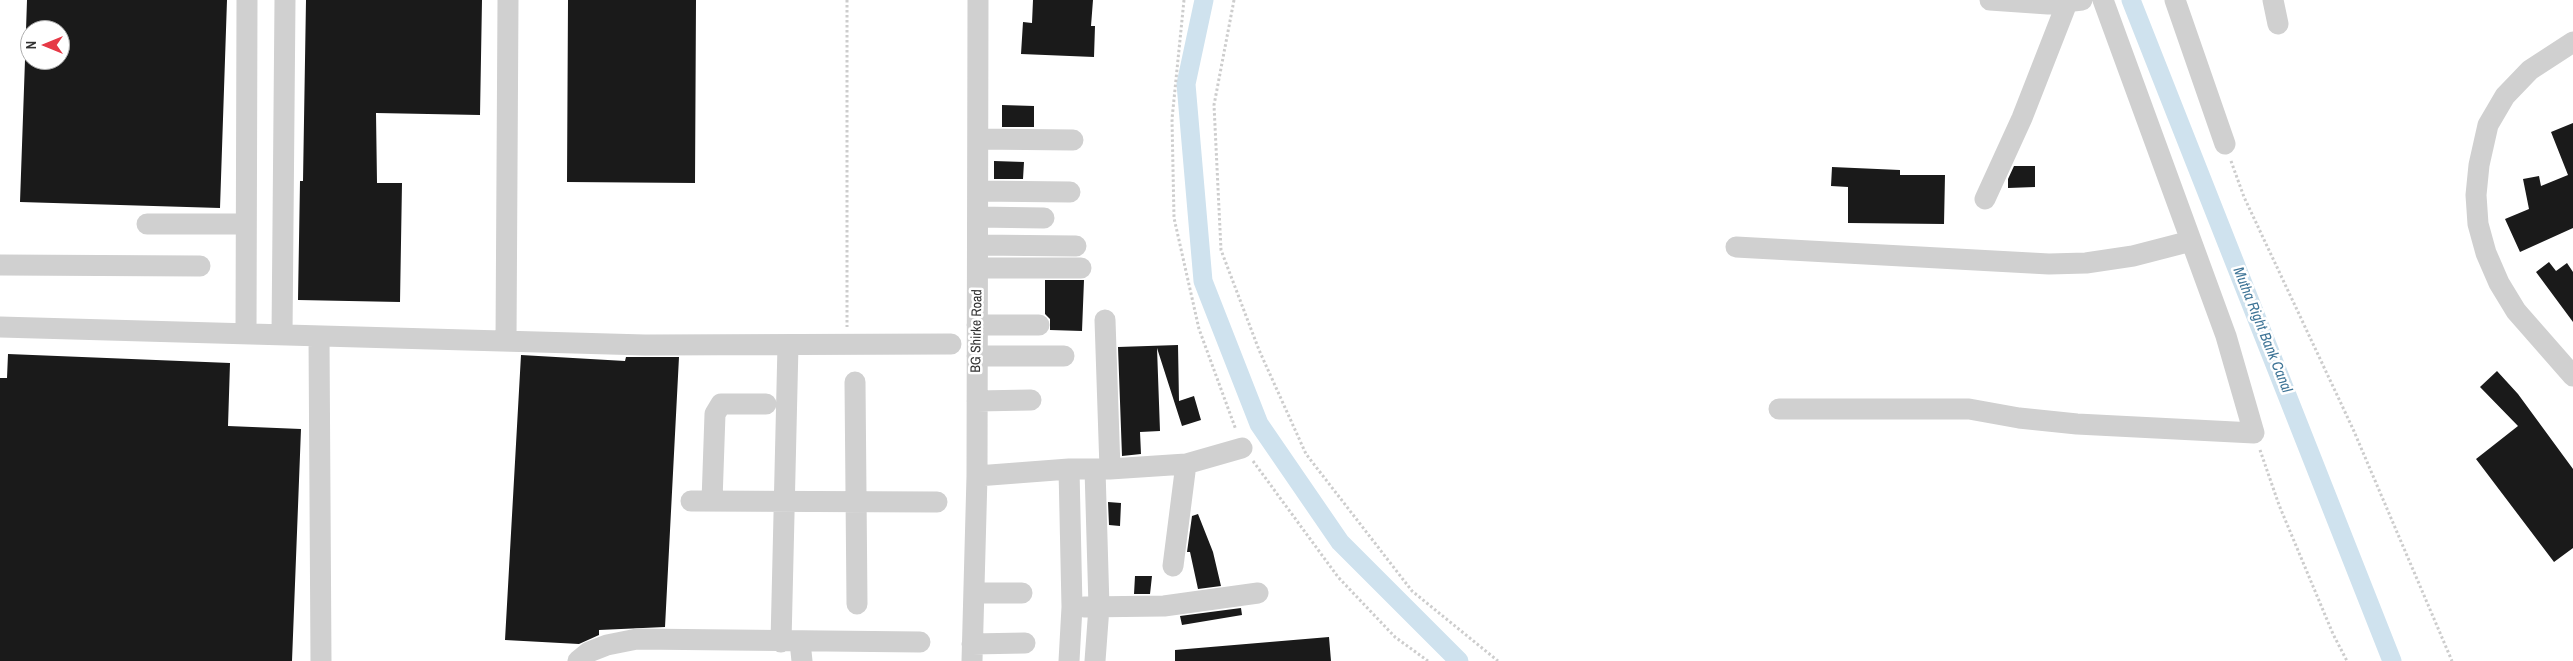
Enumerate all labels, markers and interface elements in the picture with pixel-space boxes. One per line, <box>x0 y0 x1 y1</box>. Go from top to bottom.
north arrow <box>20 20 70 70</box>
text: N <box>22 41 40 49</box>
water label: Mutha Right Bank Canal <box>2229 265 2295 395</box>
street label: BG Shirke Road <box>968 289 986 373</box>

